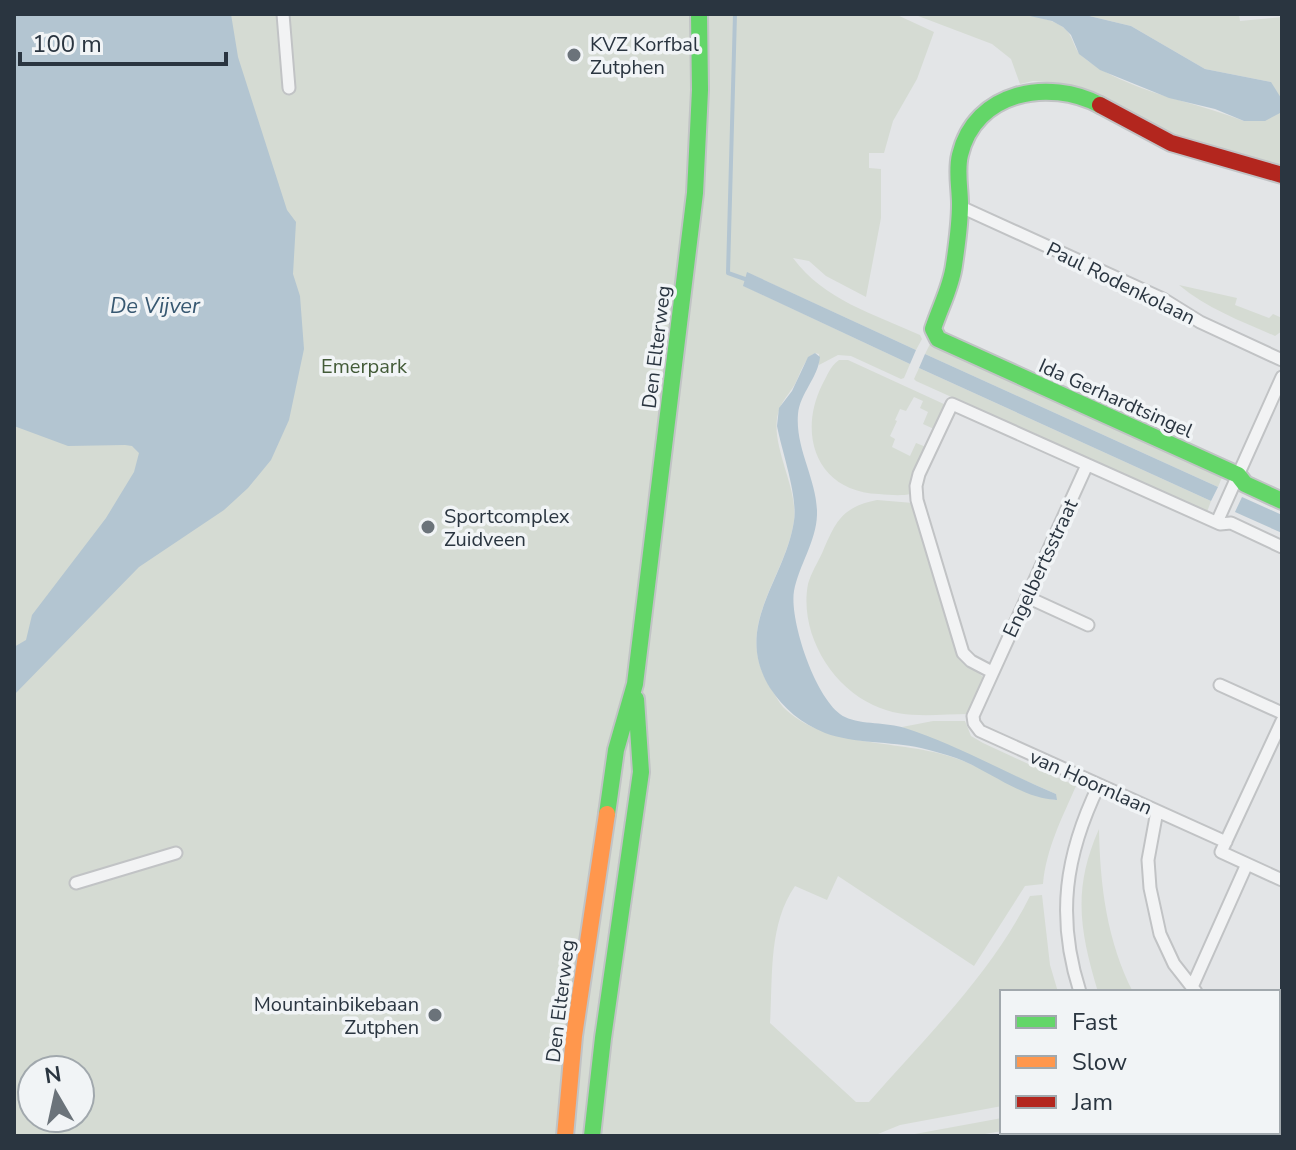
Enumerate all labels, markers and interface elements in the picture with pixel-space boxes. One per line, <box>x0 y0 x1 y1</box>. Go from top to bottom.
scale bar <box>20 16 226 66</box>
text: 100 m <box>32 28 102 60</box>
place label: KVZ Korfbal Zutphen <box>590 31 699 81</box>
marker: KVZ Korfbal Zutphen <box>565 46 583 64</box>
street label: Paul Rodenkolaan <box>1042 236 1200 331</box>
street label: Den Elterweg <box>636 284 677 410</box>
water label: De Vijver <box>110 291 201 321</box>
street label: Ida Gerhardtsingel <box>1034 352 1197 445</box>
park label: Emerpark <box>321 353 408 380</box>
street label: Engelbertsstraat <box>997 494 1085 642</box>
place label: Sportcomplex Zuidveen <box>444 503 570 553</box>
marker: Sportcomplex Zuidveen <box>419 518 437 536</box>
street label: van Hoornlaan <box>1025 743 1156 822</box>
street label: Den Elterweg <box>540 938 581 1064</box>
legend <box>1000 990 1280 1134</box>
place label: Mountainbikebaan Zutphen <box>254 991 419 1041</box>
marker: Mountainbikebaan Zutphen <box>426 1006 444 1024</box>
text: Fast <box>1072 1006 1118 1038</box>
text: Slow <box>1072 1046 1127 1078</box>
north arrow <box>16 1054 96 1134</box>
text: N <box>43 1059 64 1091</box>
text: Jam <box>1071 1086 1113 1118</box>

